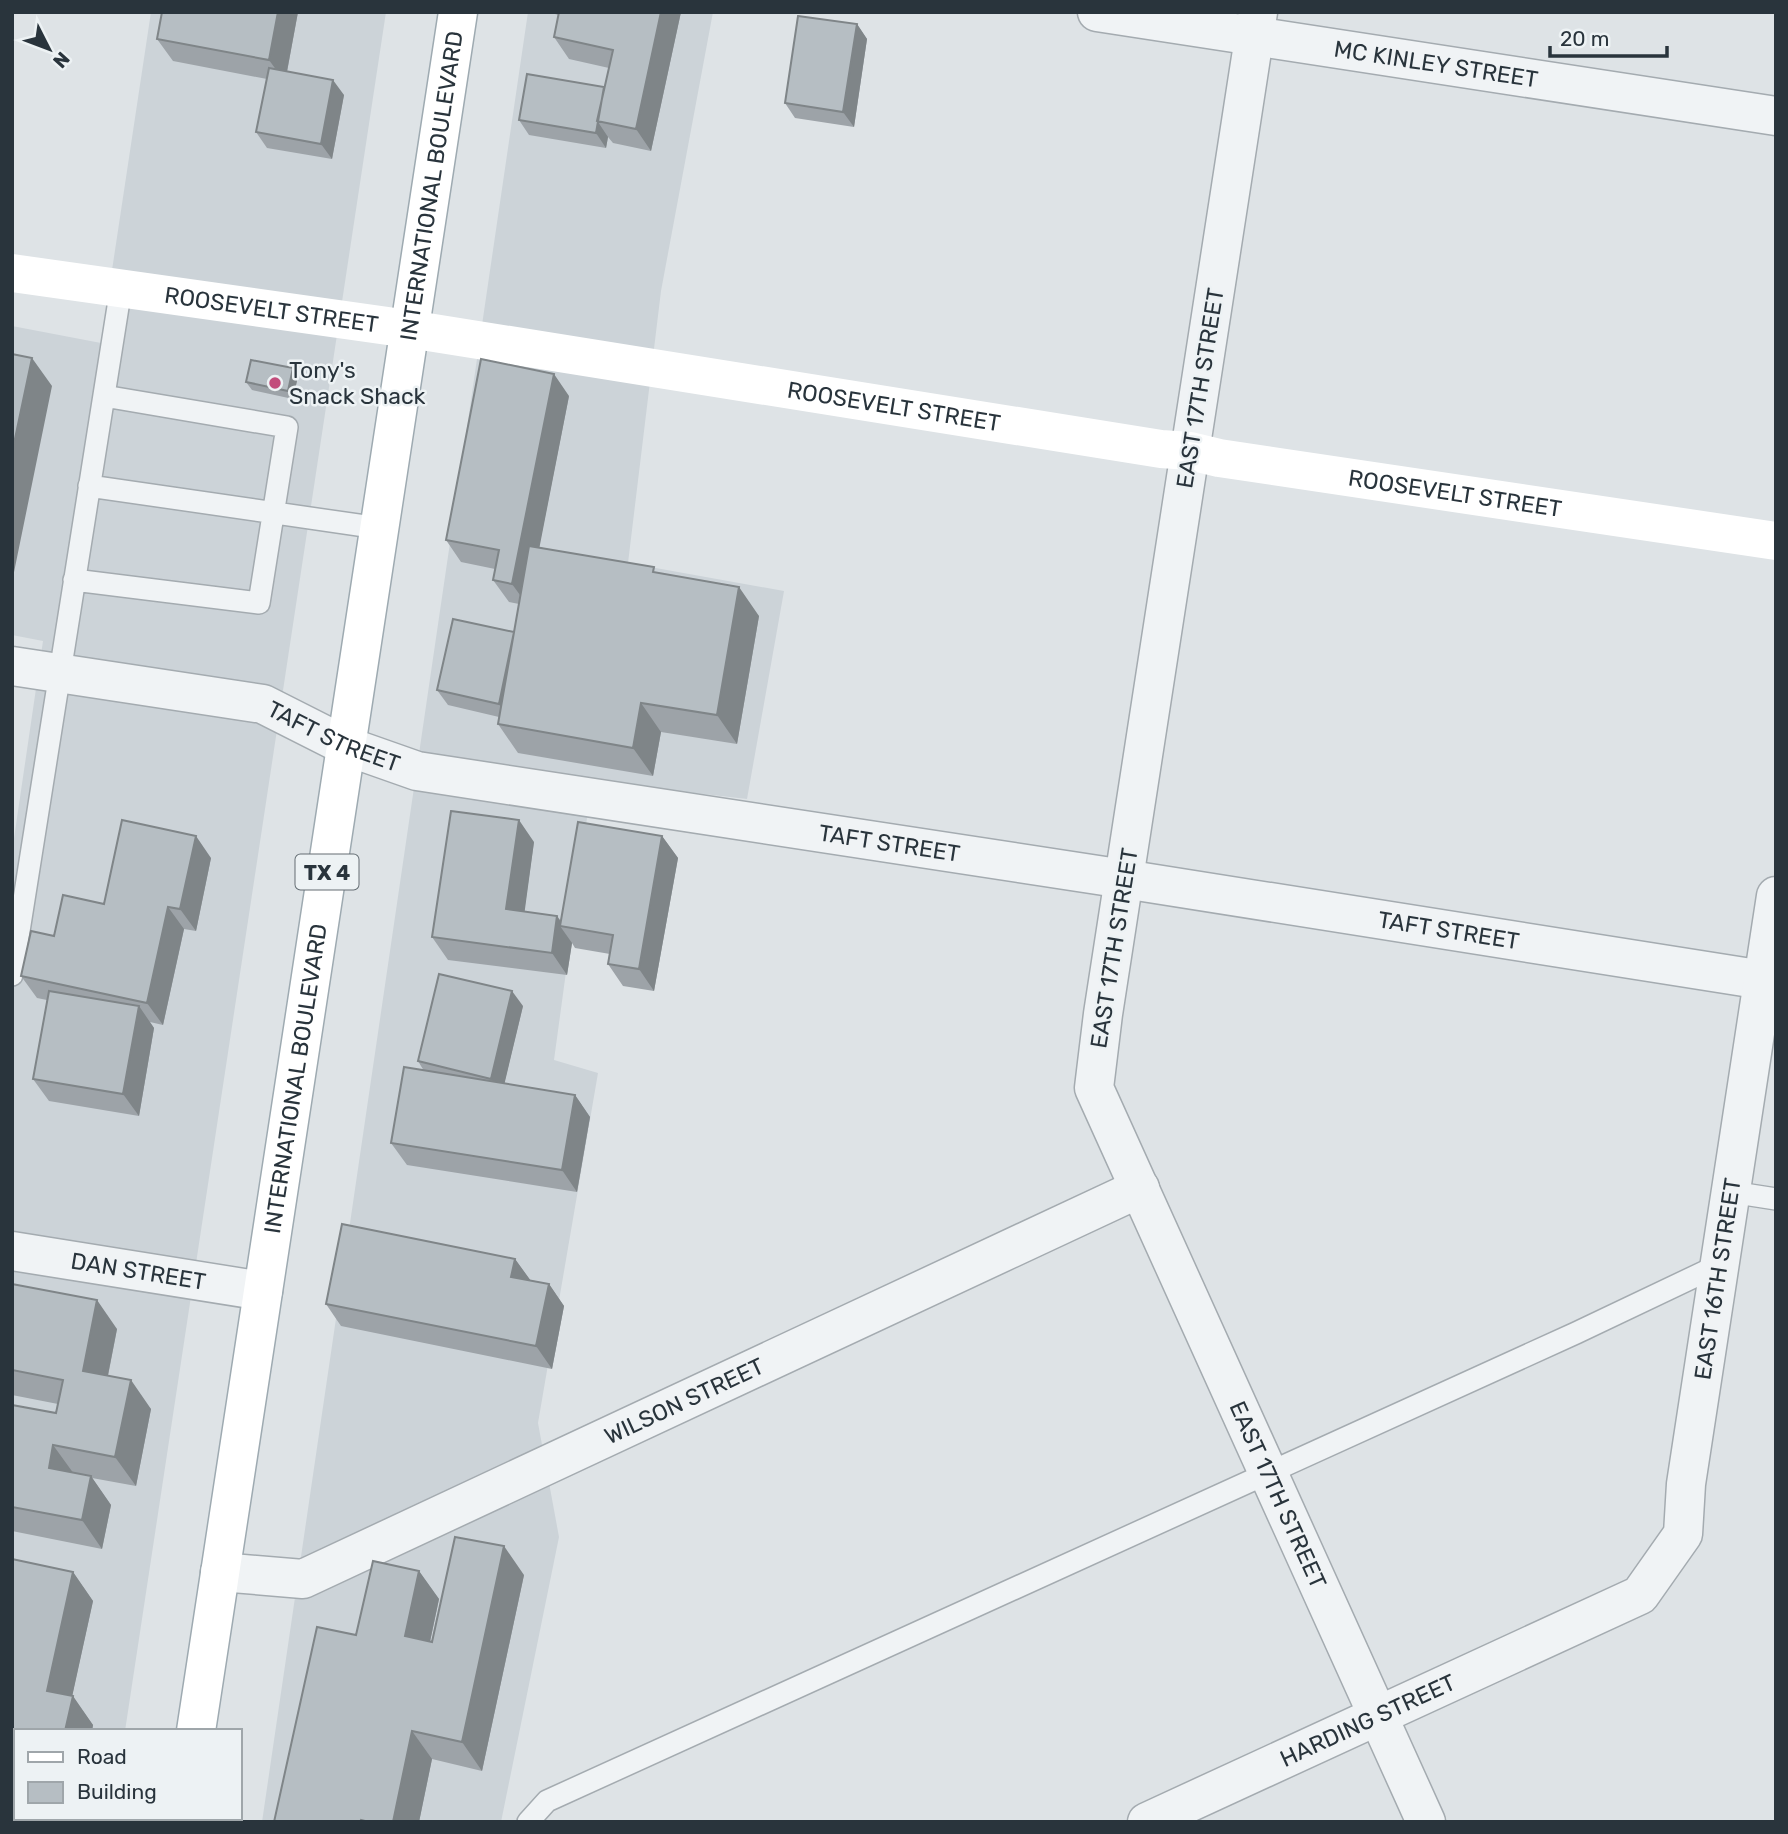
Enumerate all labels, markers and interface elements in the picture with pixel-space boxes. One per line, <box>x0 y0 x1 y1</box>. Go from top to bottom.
north arrow <box>14 14 84 84</box>
scale bar <box>1550 14 1667 58</box>
text: 20 m <box>1560 26 1609 51</box>
street label: INTERNATIONAL BOULEVARD <box>394 29 469 343</box>
street label: MC KINLEY STREET <box>1332 35 1540 93</box>
text: N <box>48 47 74 73</box>
street label: ROOSEVELT STREET <box>163 281 380 339</box>
street label: EAST 17TH STREET <box>1170 286 1230 490</box>
place label: Tony's Snack Shack <box>289 356 426 410</box>
marker: Tony's Snack Shack <box>267 375 283 391</box>
street label: ROOSEVELT STREET <box>785 376 1003 437</box>
street label: ROOSEVELT STREET <box>1346 463 1564 523</box>
street label: TAFT STREET <box>263 695 404 778</box>
street label: TAFT STREET <box>817 819 962 868</box>
street label: EAST 17TH STREET <box>1084 846 1144 1050</box>
road number: TX 4 <box>296 854 358 890</box>
street label: TAFT STREET <box>1376 905 1521 955</box>
street label: INTERNATIONAL BOULEVARD <box>258 922 333 1235</box>
street label: EAST 16TH STREET <box>1688 1176 1747 1382</box>
street label: DAN STREET <box>69 1247 208 1296</box>
street label: WILSON STREET <box>600 1352 768 1450</box>
street label: EAST 17TH STREET <box>1224 1397 1333 1593</box>
street label: HARDING STREET <box>1276 1668 1460 1773</box>
legend <box>14 1729 242 1820</box>
text: Road <box>77 1744 127 1769</box>
text: Building <box>77 1779 157 1804</box>

